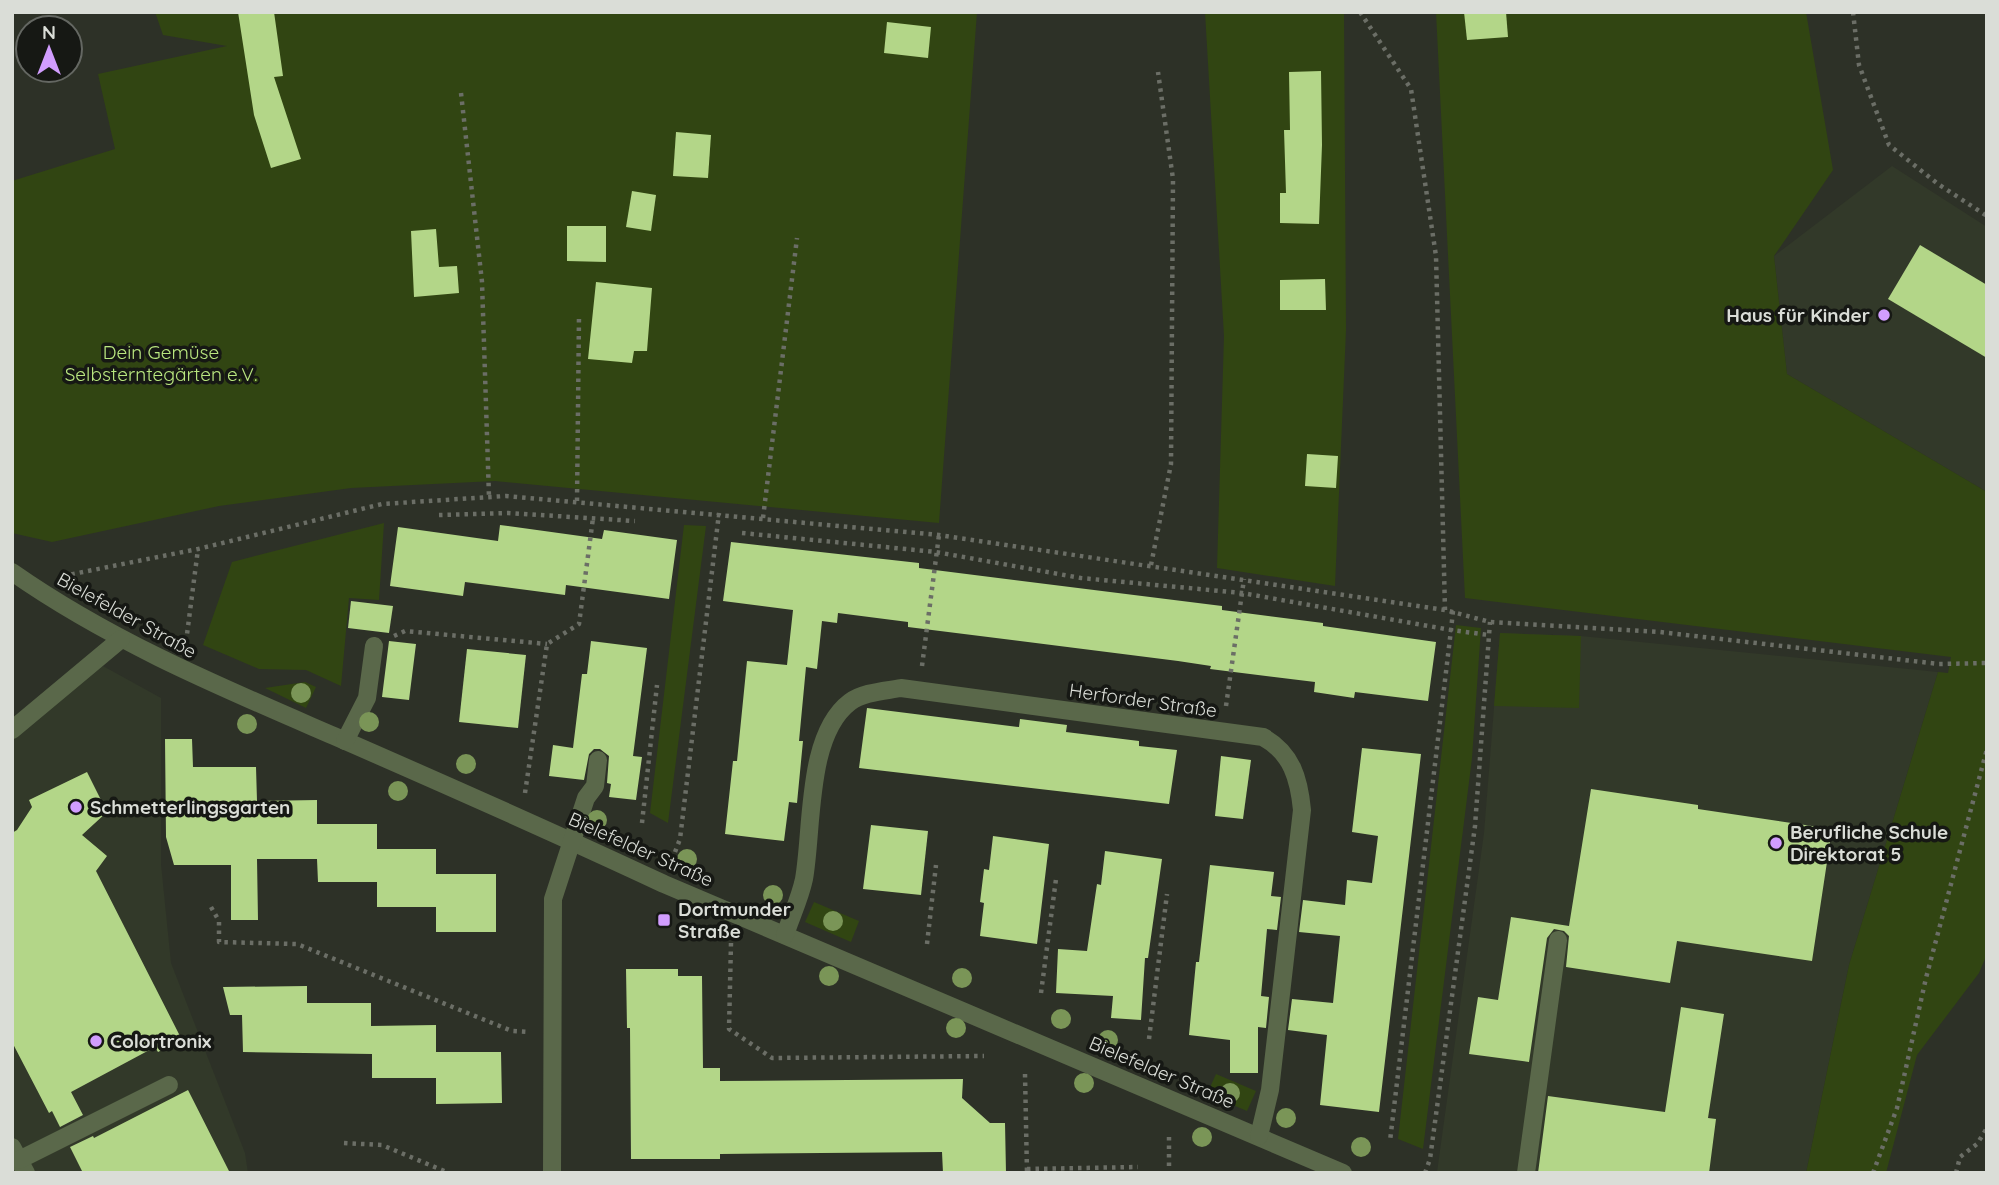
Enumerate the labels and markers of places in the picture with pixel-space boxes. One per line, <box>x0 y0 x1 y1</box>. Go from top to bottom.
place label: Haus für Kinder <box>1726 303 1870 327</box>
marker: Haus für Kinder <box>1876 307 1892 323</box>
place label: Schmetterlingsgarten <box>90 795 290 819</box>
marker: Schmetterlingsgarten <box>68 799 84 815</box>
place label: Berufliche Schule Direktorat 5 <box>1790 820 1948 866</box>
marker: Berufliche Schule Direktorat 5 <box>1768 835 1784 851</box>
place label: Dortmunder Straße <box>678 897 791 943</box>
marker: Dortmunder Straße <box>656 912 672 928</box>
place label: Colortronix <box>110 1029 211 1053</box>
marker: Colortronix <box>88 1033 104 1049</box>

